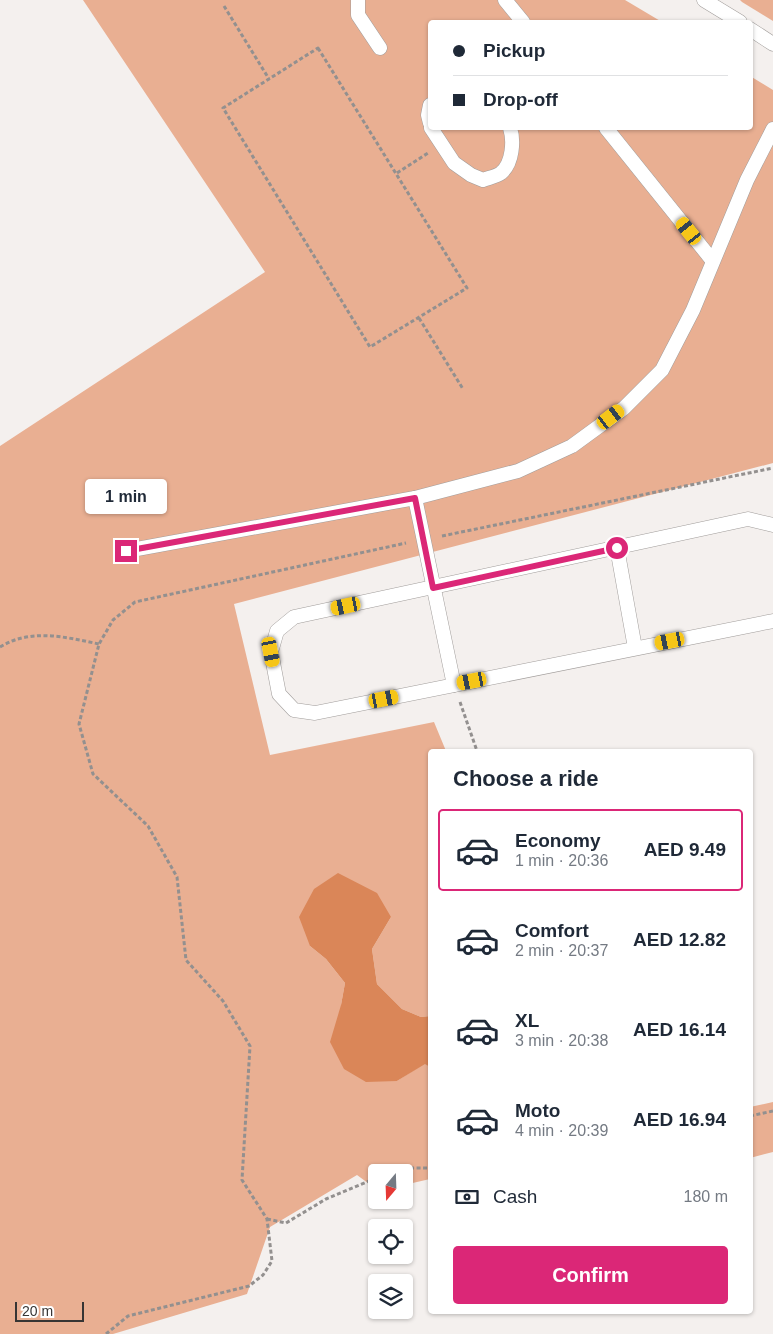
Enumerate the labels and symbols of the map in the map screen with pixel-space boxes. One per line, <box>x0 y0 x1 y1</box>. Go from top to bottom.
car <box>673 215 704 247</box>
car <box>594 402 627 432</box>
callout: 1 min <box>85 478 167 514</box>
route start <box>606 537 628 559</box>
route end <box>115 540 137 562</box>
car <box>329 596 362 616</box>
car <box>653 631 686 651</box>
car <box>260 636 281 668</box>
car <box>455 671 488 691</box>
car <box>367 689 400 709</box>
north arrow <box>368 1164 412 1209</box>
scale bar <box>15 1299 84 1322</box>

